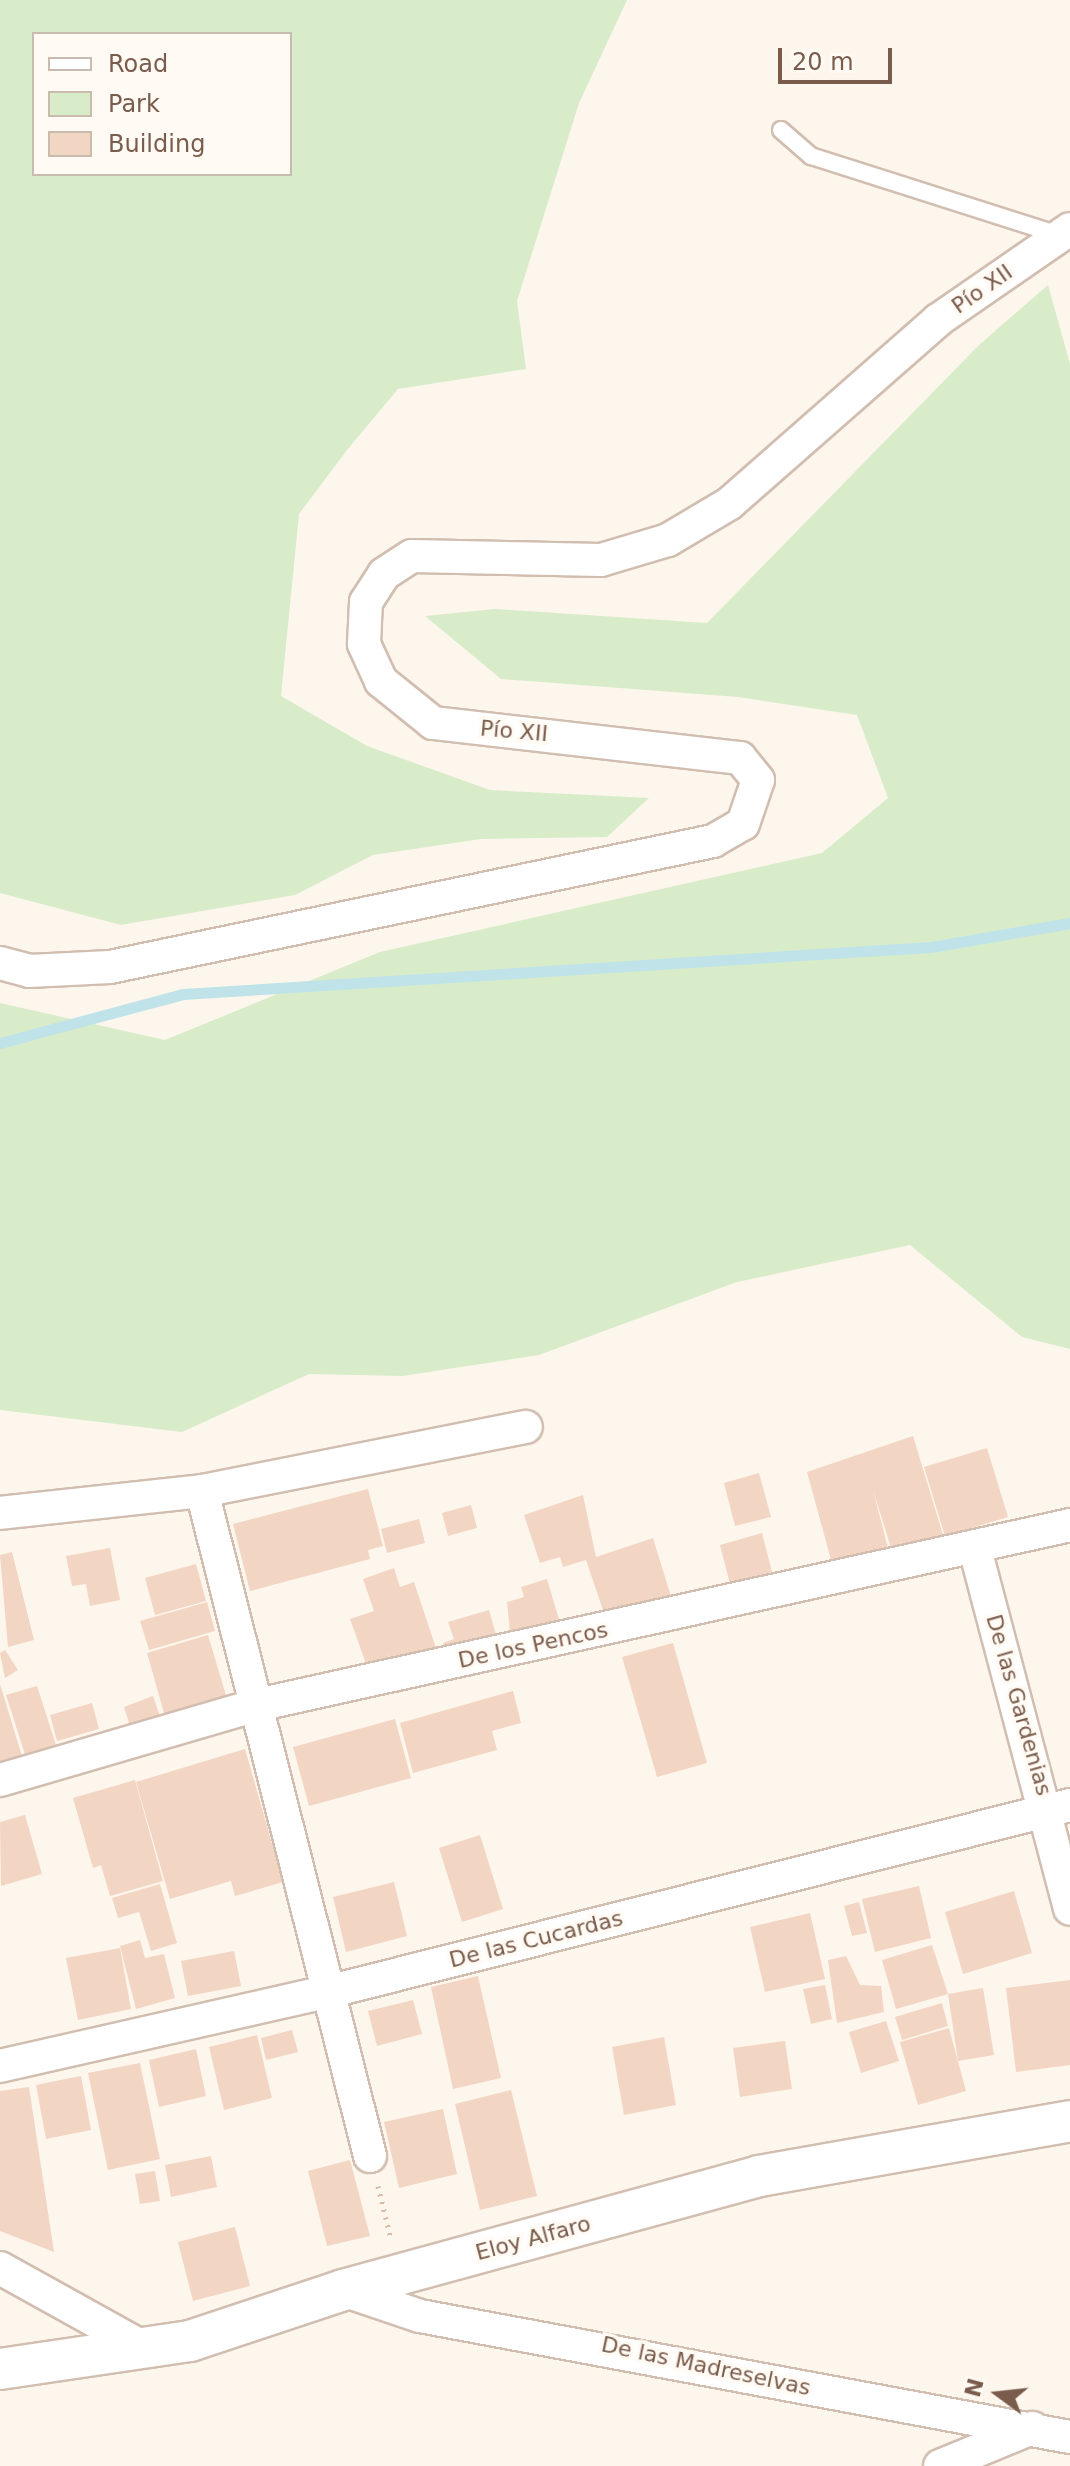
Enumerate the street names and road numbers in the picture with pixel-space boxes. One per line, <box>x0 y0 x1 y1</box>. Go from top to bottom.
street label: Pío XII <box>947 259 1017 319</box>
street label: Pío XII <box>479 715 549 747</box>
street label: De las Gardenias <box>981 1611 1057 1799</box>
street label: De los Pencos <box>456 1616 610 1674</box>
street label: De las Cucardas <box>446 1905 626 1973</box>
street label: Eloy Alfaro <box>473 2210 593 2266</box>
street label: De las Madreselvas <box>599 2331 813 2401</box>

